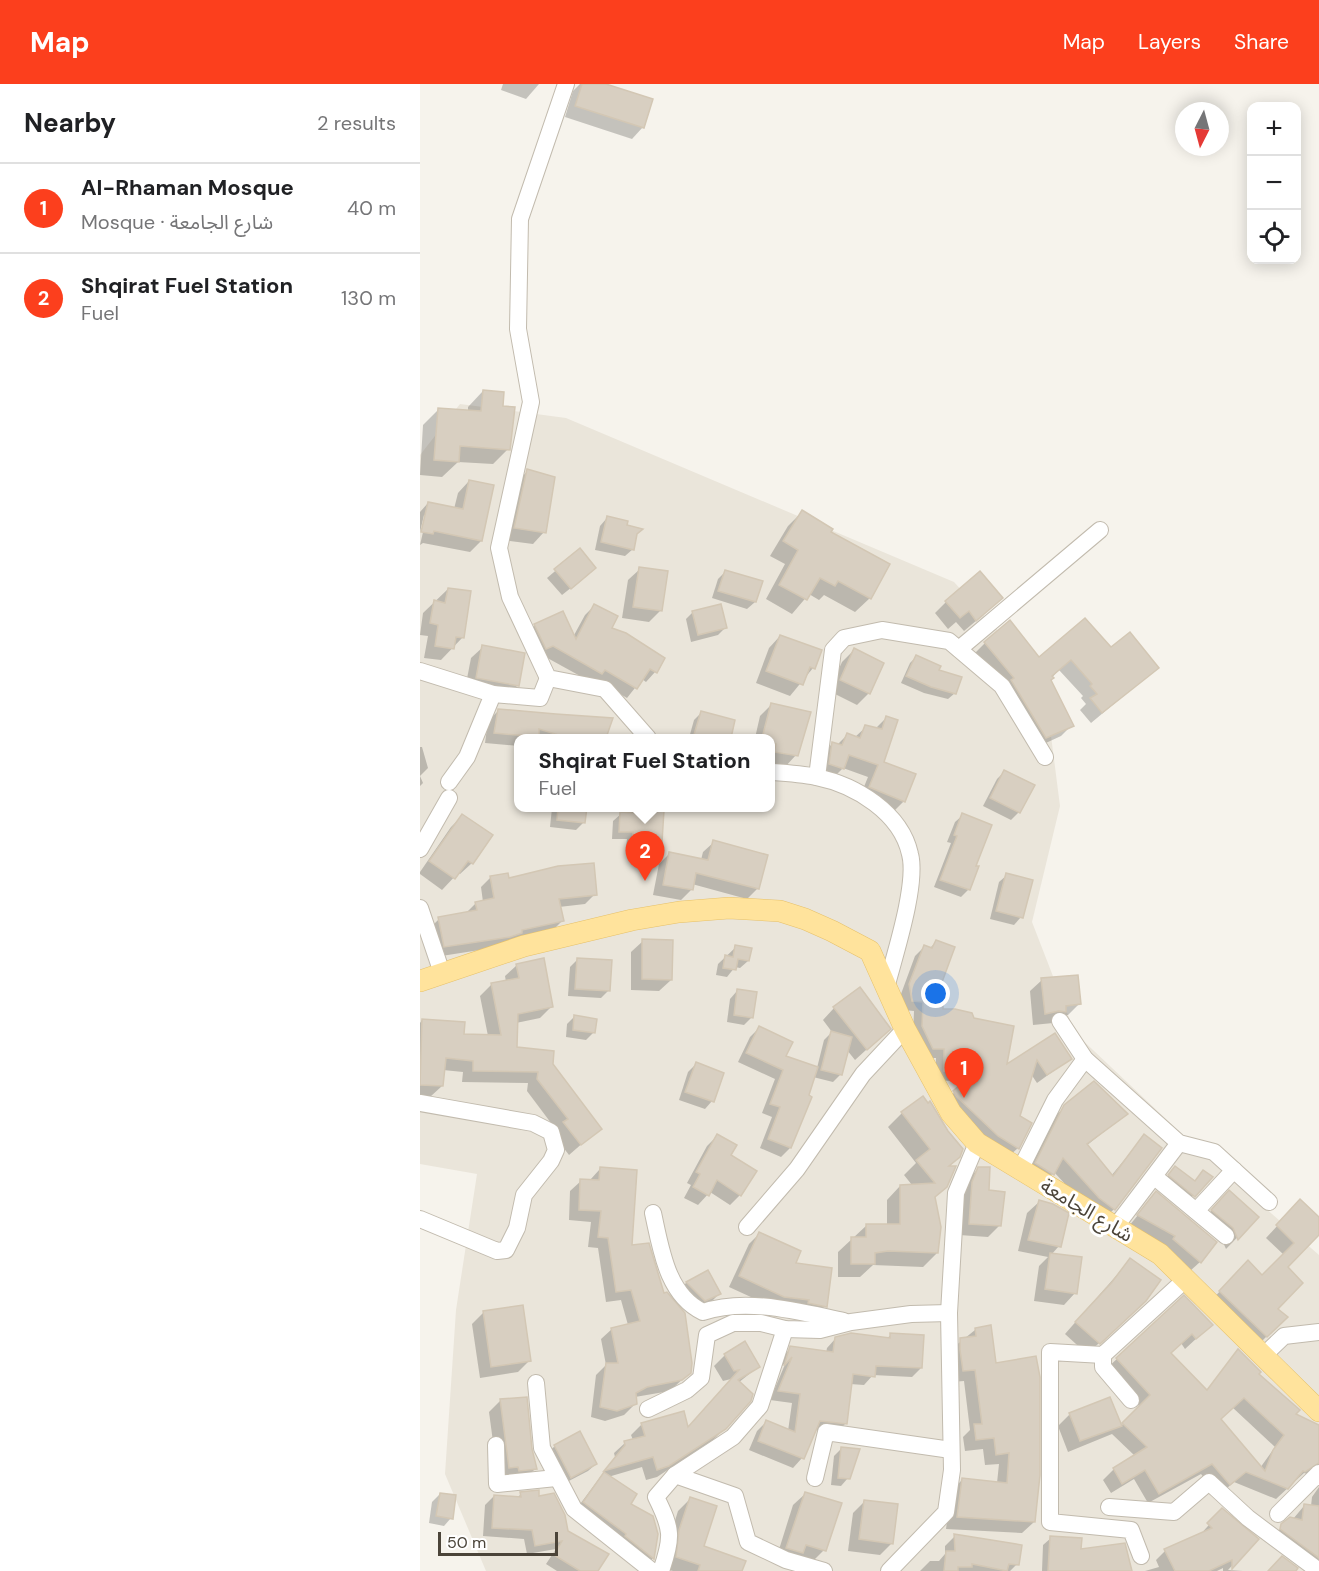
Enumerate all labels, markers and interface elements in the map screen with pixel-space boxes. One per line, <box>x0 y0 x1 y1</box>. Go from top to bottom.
text: Map <box>30 24 90 61</box>
text: Map <box>1063 28 1105 56</box>
text: Layers <box>1138 28 1201 56</box>
text: Share <box>1234 28 1289 56</box>
north arrow <box>1175 102 1229 156</box>
map controls <box>1247 102 1301 264</box>
button: + <box>1247 102 1301 156</box>
text: Nearby <box>24 106 116 140</box>
text: 2 results <box>317 110 396 136</box>
button: − <box>1247 156 1301 210</box>
text: Al-Rhaman Mosque <box>81 173 294 202</box>
text: 1 <box>40 195 47 221</box>
text: 40 m <box>347 195 396 221</box>
text: Mosque · شارع الجامعة <box>81 209 273 235</box>
button: locate <box>1247 210 1301 264</box>
text: Shqirat Fuel Station <box>81 271 293 300</box>
text: 2 <box>38 285 49 311</box>
text: 130 m <box>341 285 396 311</box>
text: Fuel <box>81 300 119 326</box>
popup <box>514 734 775 812</box>
text: Shqirat Fuel Station <box>539 746 750 775</box>
text: Fuel <box>539 775 576 801</box>
pin: 2 <box>626 832 664 881</box>
your location <box>921 979 950 1008</box>
pin: 1 <box>944 1048 984 1098</box>
street label: شارع الجامعة <box>1035 1172 1138 1250</box>
scale bar <box>438 1529 558 1556</box>
text: 50 m <box>447 1532 486 1553</box>

